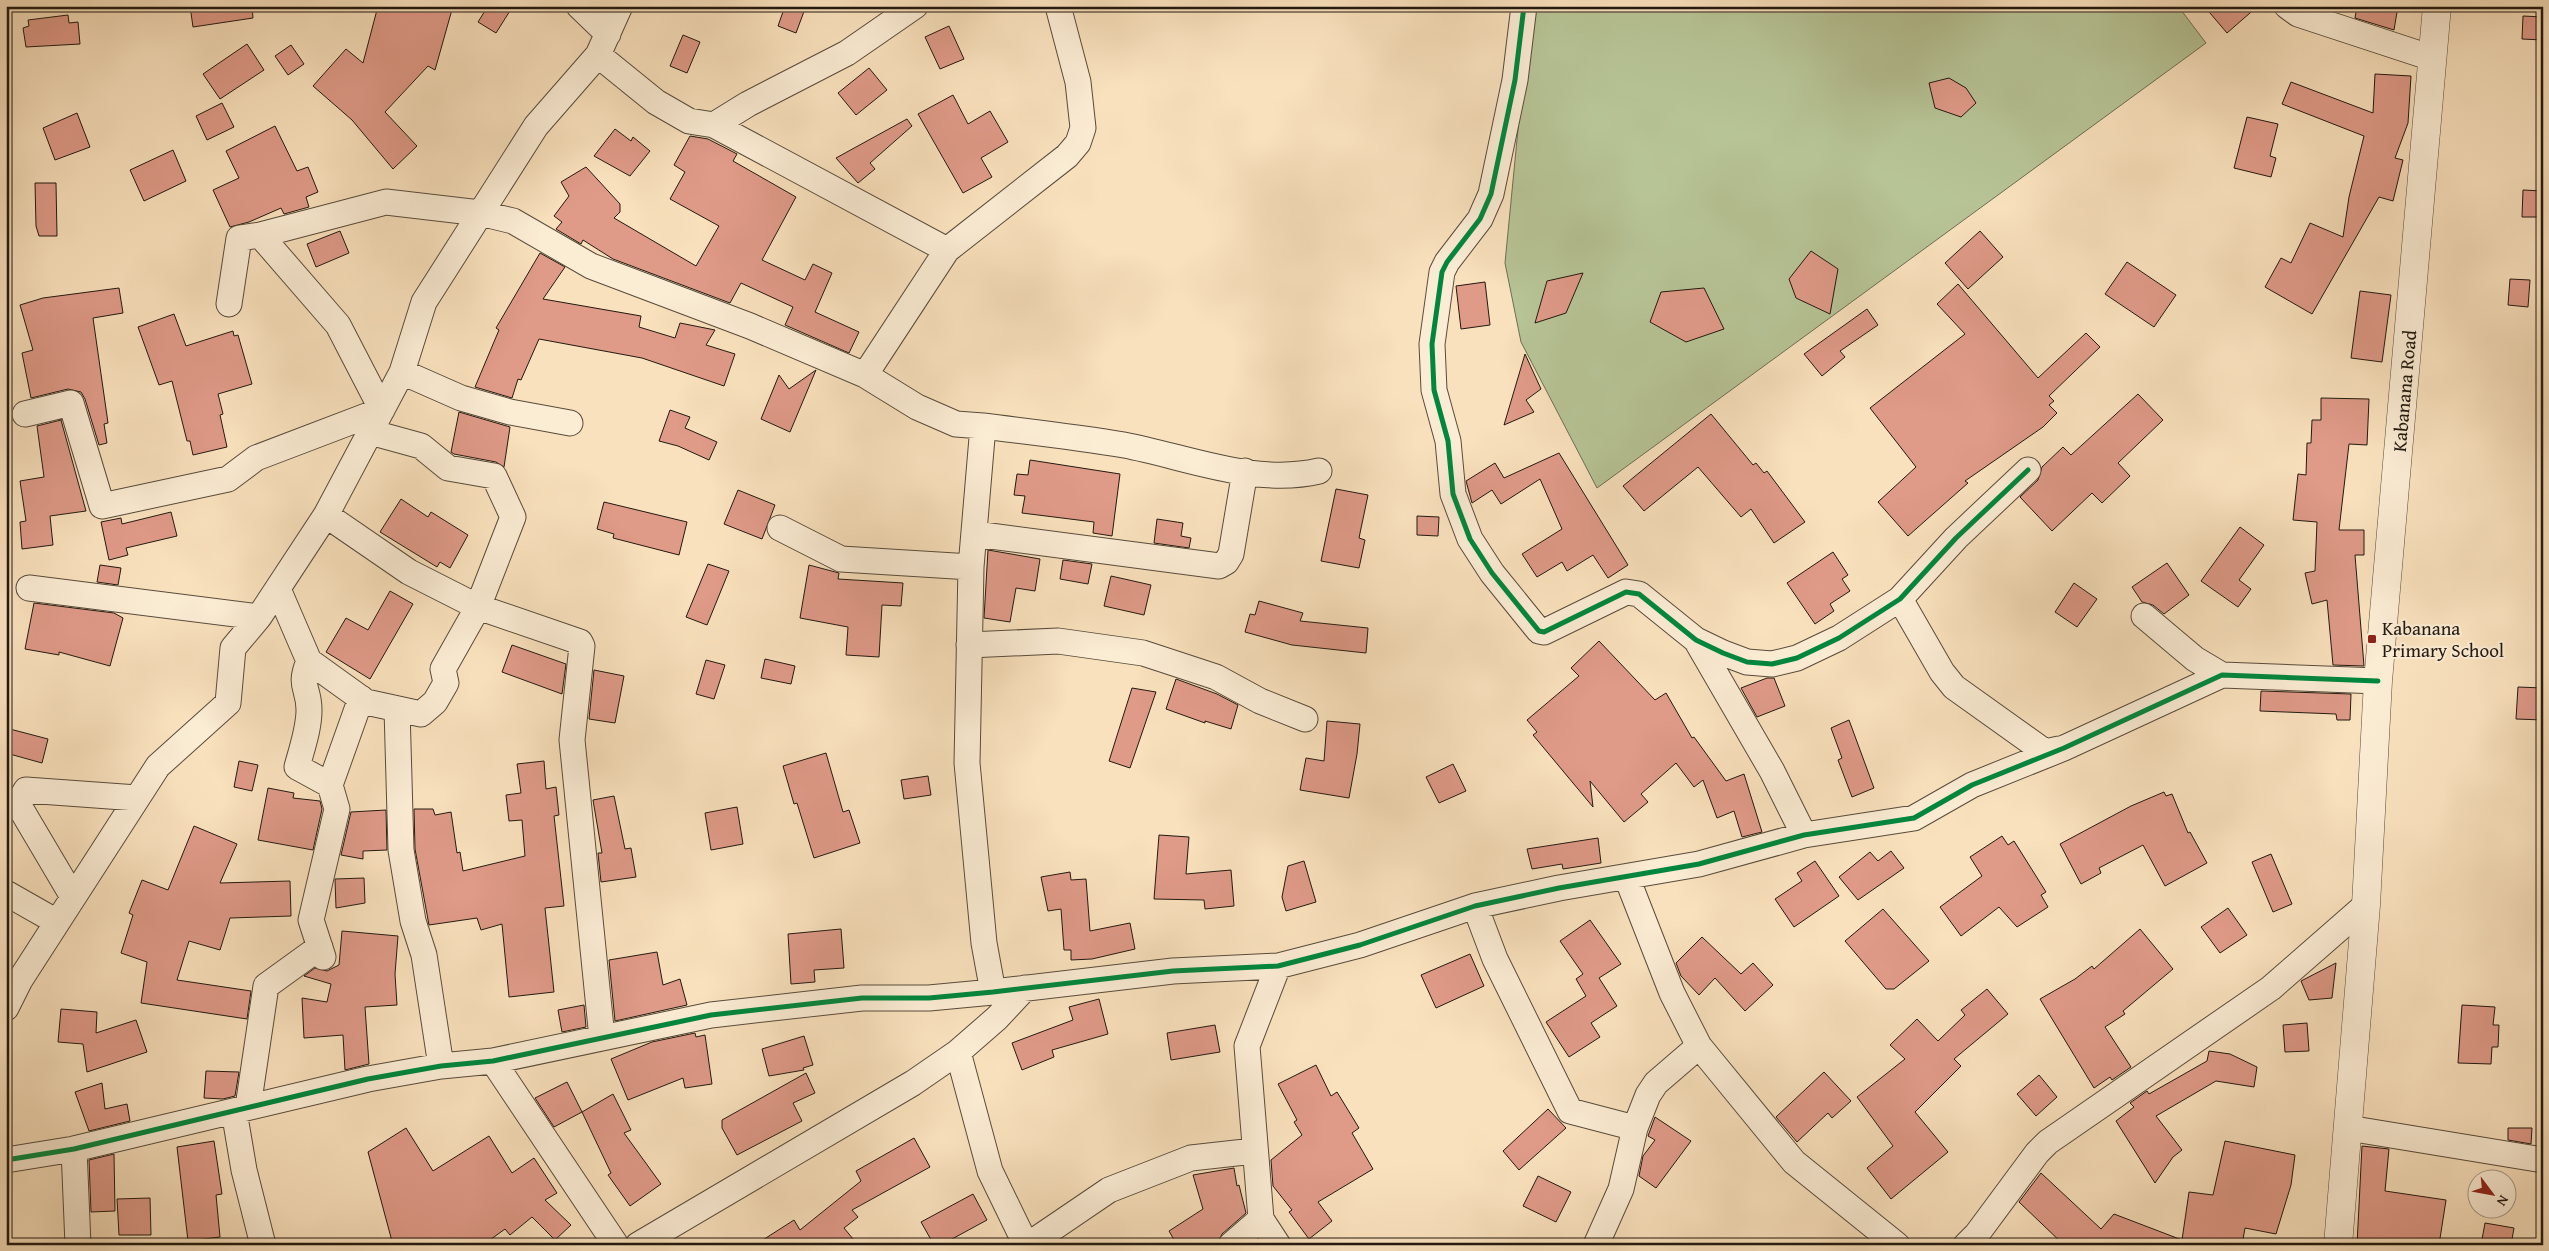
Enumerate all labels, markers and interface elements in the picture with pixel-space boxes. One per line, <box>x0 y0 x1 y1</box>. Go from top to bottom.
street label: Kabanana Road <box>2385 328 2423 453</box>
place label: Kabanana Primary School <box>2382 614 2504 664</box>
marker: Kabanana Primary School <box>2366 633 2378 645</box>
north arrow <box>2466 1168 2516 1218</box>
text: N <box>2492 1192 2514 1211</box>

